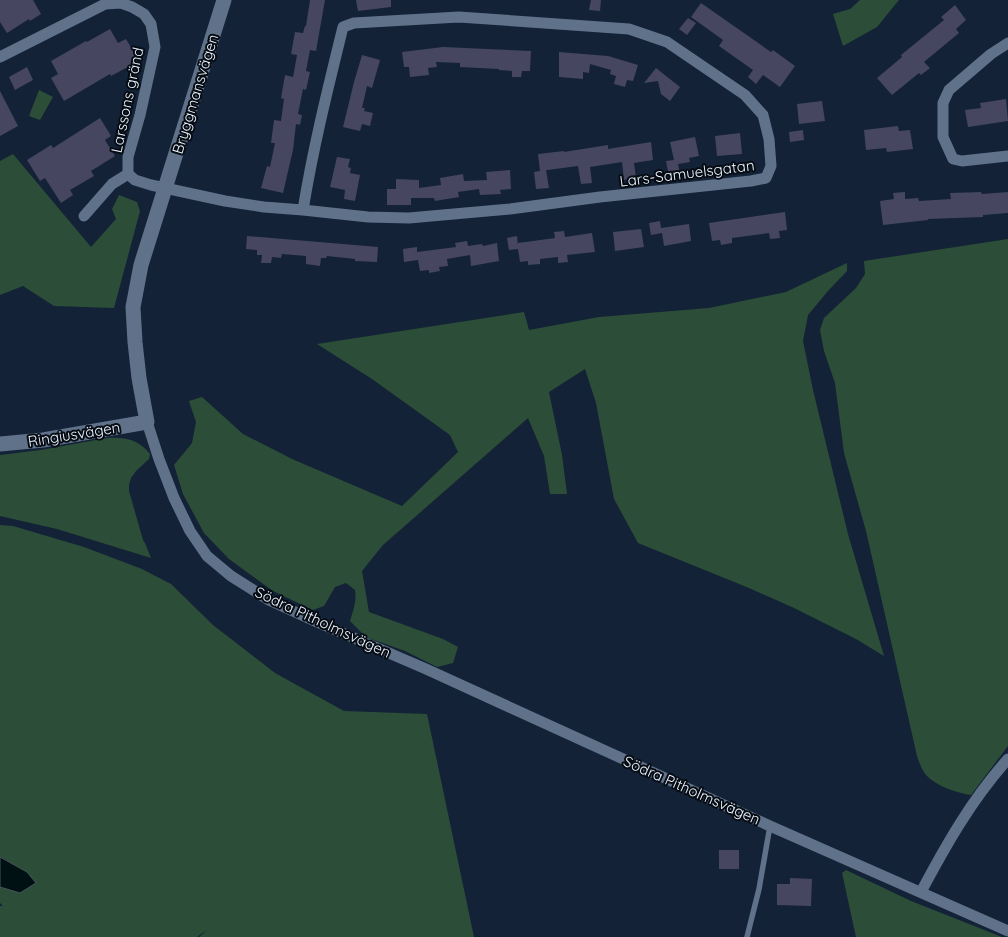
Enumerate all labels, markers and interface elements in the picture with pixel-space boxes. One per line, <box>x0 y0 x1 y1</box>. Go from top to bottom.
street label: Bryggmansvägen <box>168 32 222 156</box>
street label: Larssons gränd <box>107 45 147 155</box>
street label: Lars-Samuelsgatan <box>619 155 755 191</box>
street label: Ringiusvägen <box>26 417 122 451</box>
street label: Södra Pitholmsvägen <box>252 582 394 662</box>
street label: Södra Pitholmsvägen <box>621 751 763 829</box>

